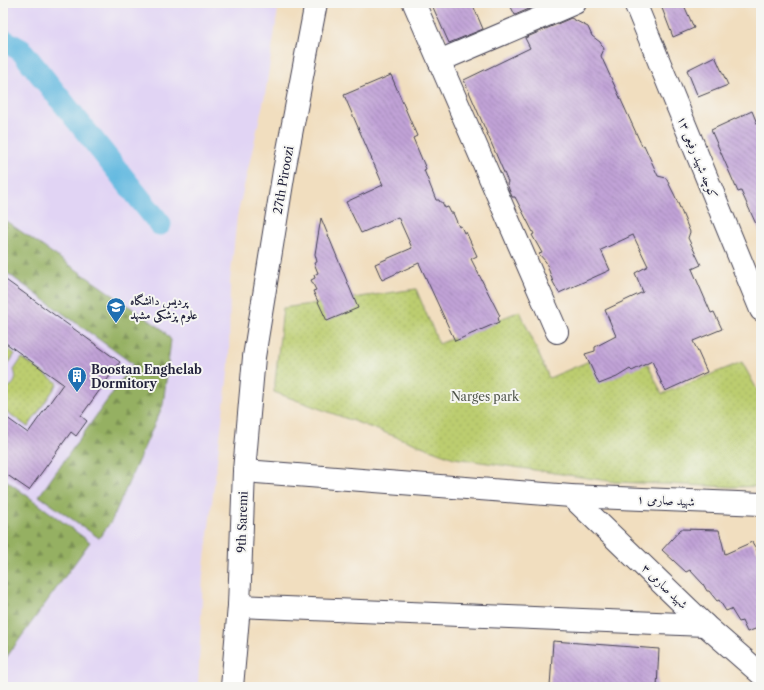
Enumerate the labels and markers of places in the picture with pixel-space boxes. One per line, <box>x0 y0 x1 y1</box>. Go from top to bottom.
place label: پردیس دانشگاه علوم پزشکی مشهد <box>130 293 198 326</box>
school or university icon: پردیس دانشگاه علوم پزشکی مشهد <box>105 296 127 324</box>
place label: Boostan Enghelab Dormitory <box>91 362 202 391</box>
building icon: Boostan Enghelab Dormitory <box>66 365 88 393</box>

